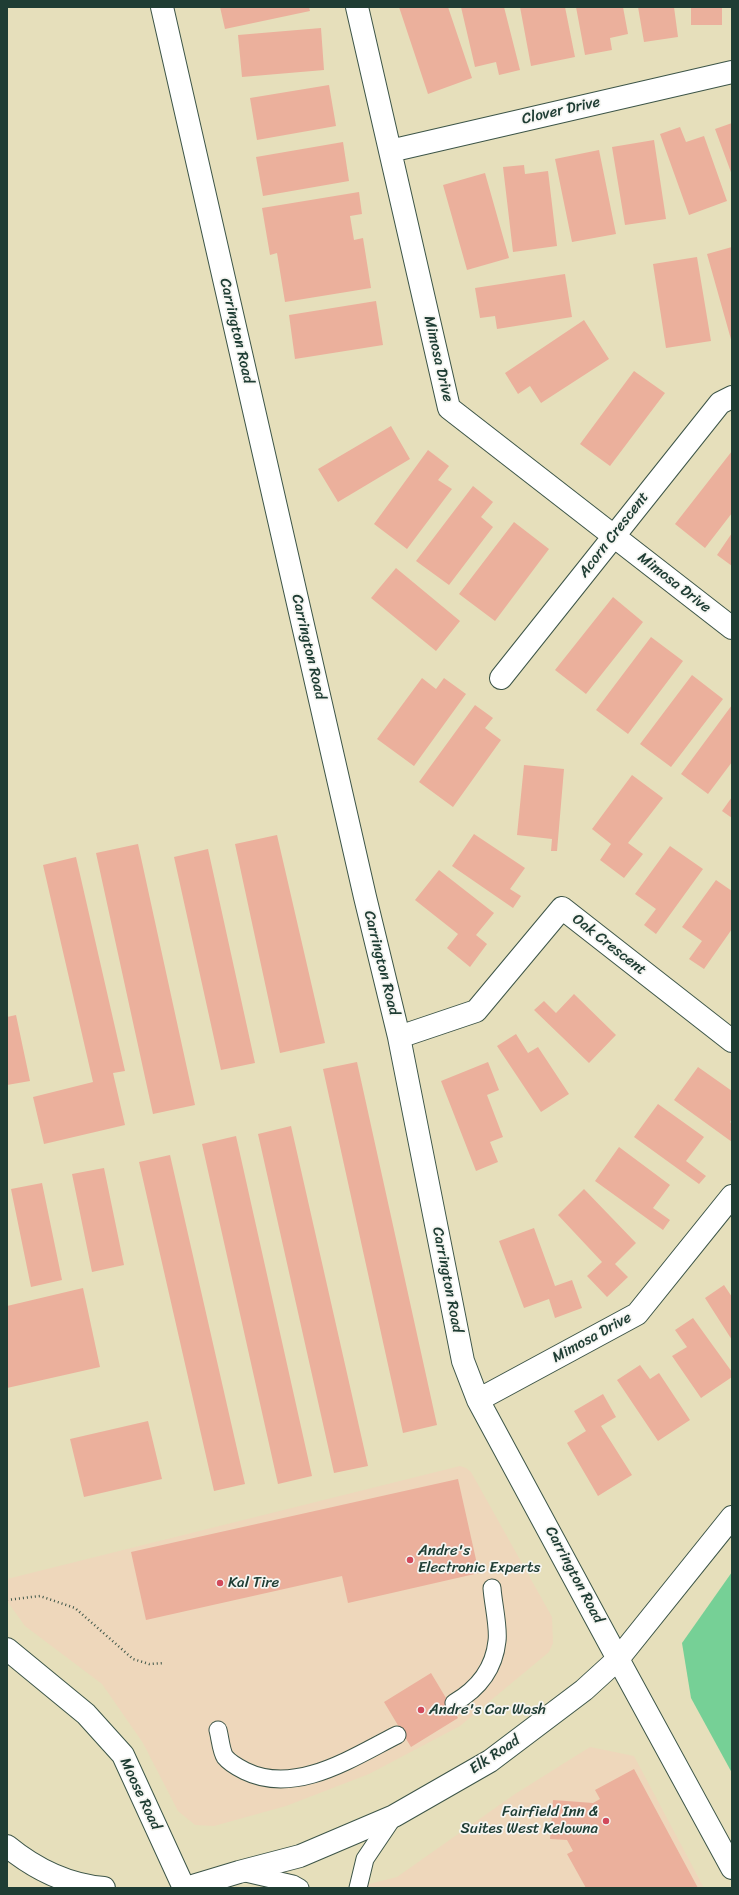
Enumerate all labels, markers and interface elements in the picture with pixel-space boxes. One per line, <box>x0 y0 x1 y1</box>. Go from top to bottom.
street label: Clover Drive <box>520 93 602 129</box>
street label: Carrington Road <box>215 277 257 385</box>
street label: Mimosa Drive <box>419 314 457 404</box>
street label: Acorn Crescent <box>575 489 653 581</box>
street label: Mimosa Drive <box>634 549 714 617</box>
street label: Carrington Road <box>287 593 329 701</box>
street label: Carrington Road <box>359 909 403 1017</box>
street label: Oak Crescent <box>568 910 650 980</box>
street label: Carrington Road <box>428 1226 466 1334</box>
street label: Mimosa Drive <box>549 1309 635 1367</box>
street label: Carrington Road <box>541 1523 607 1627</box>
place label: Andre's Electronic Experts <box>418 1542 540 1577</box>
marker: Andre's Electronic Experts <box>405 1555 415 1565</box>
place label: Kal Tire <box>228 1574 279 1592</box>
marker: Kal Tire <box>215 1578 225 1588</box>
place label: Andre's Car Wash <box>429 1701 546 1719</box>
marker: Andre's Car Wash <box>416 1705 426 1715</box>
street label: Elk Road <box>466 1732 524 1778</box>
street label: Moose Road <box>115 1755 165 1833</box>
place label: Fairfield Inn & Suites West Kelowna <box>460 1803 598 1838</box>
marker: Fairfield Inn & Suites West Kelowna <box>601 1816 611 1826</box>

